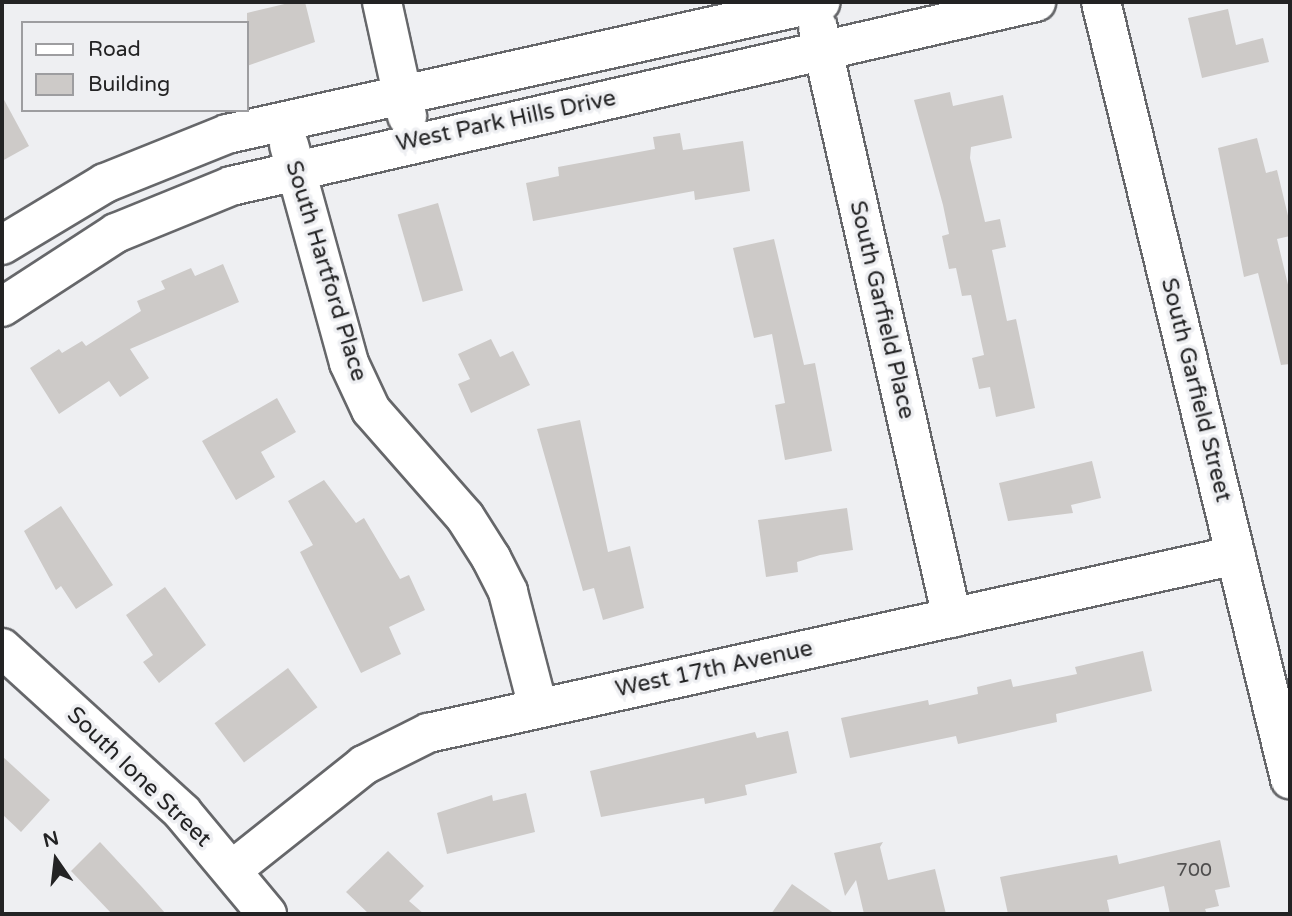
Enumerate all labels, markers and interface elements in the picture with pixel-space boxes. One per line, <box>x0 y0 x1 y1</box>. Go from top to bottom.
legend <box>21 21 248 112</box>
text: Road <box>88 37 141 62</box>
text: Building <box>88 72 170 97</box>
street label: West Park Hills Drive <box>394 84 618 158</box>
street label: South Hartford Place <box>279 157 373 385</box>
street label: South Garfield Place <box>843 198 921 422</box>
street label: South Garfield Street <box>1155 275 1237 505</box>
street label: West 17th Avenue <box>613 635 815 703</box>
street label: South Ione Street <box>61 701 217 853</box>
north arrow <box>21 825 91 895</box>
text: N <box>41 827 61 852</box>
house number: 700 <box>1176 860 1212 882</box>

